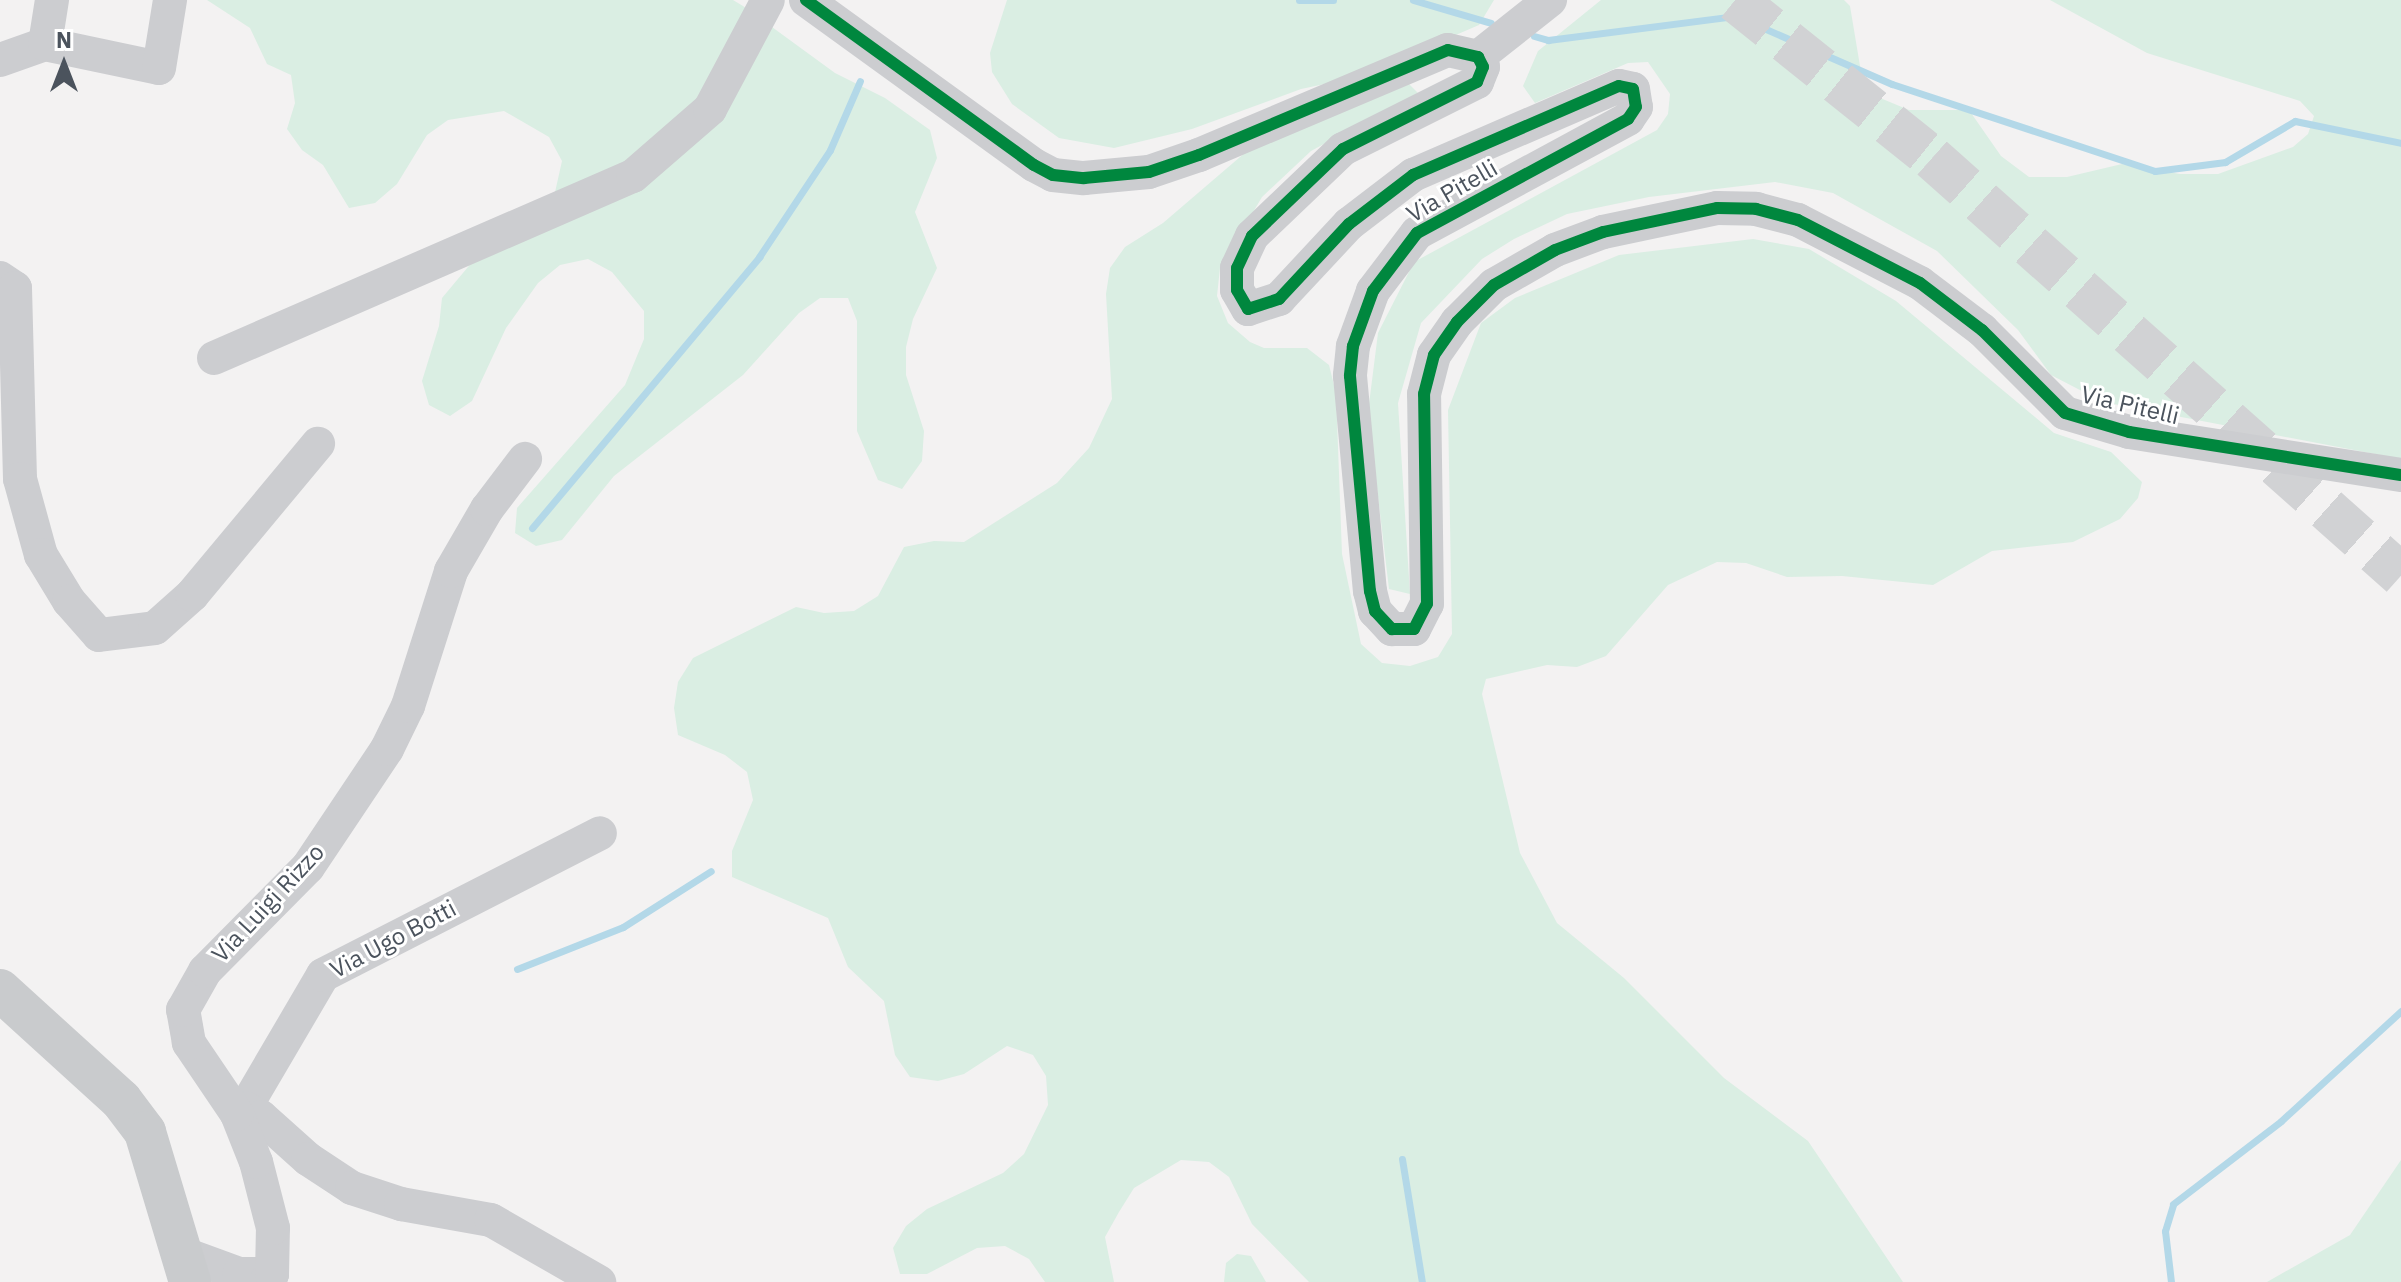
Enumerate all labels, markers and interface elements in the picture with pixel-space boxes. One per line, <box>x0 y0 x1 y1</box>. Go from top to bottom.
north arrow <box>24 24 104 104</box>
text: N <box>56 25 72 54</box>
street label: Via Pitelli <box>1401 154 1503 228</box>
street label: Via Pitelli <box>2078 380 2182 430</box>
street label: Via Luigi Rizzo <box>206 838 330 968</box>
street label: Via Ugo Botti <box>325 894 461 984</box>

